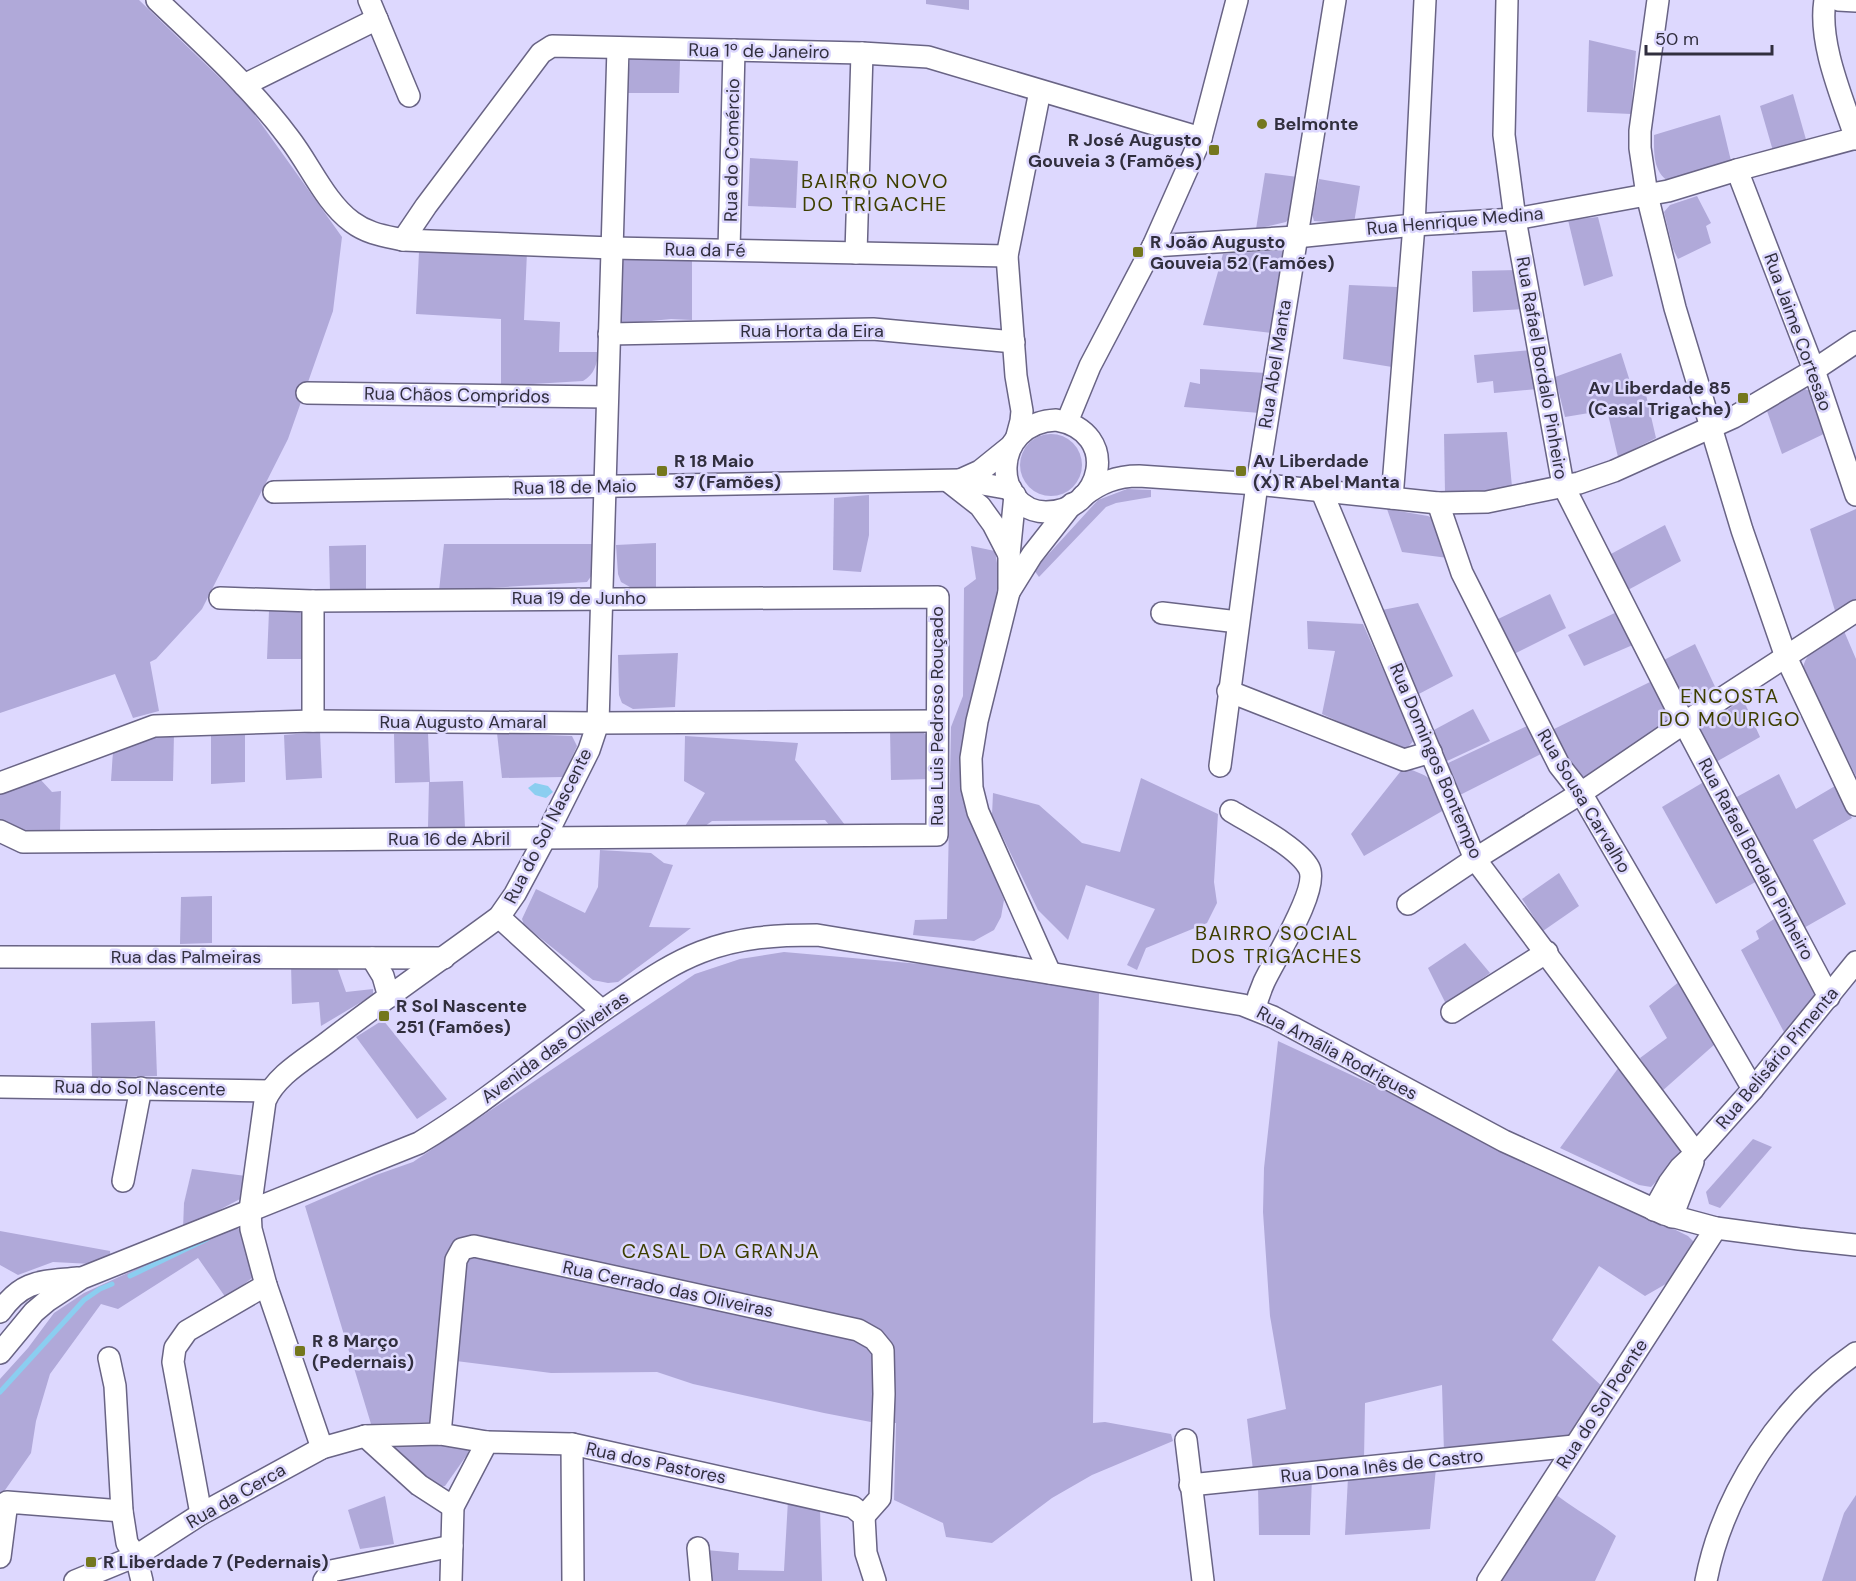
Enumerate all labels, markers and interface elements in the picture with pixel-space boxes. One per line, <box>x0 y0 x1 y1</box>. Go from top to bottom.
scale bar <box>1646 18 1772 56</box>
text: 50 m <box>1655 27 1699 51</box>
street label: Rua 1º de Janeiro <box>688 38 830 64</box>
street label: Rua do Comércio <box>719 78 745 222</box>
place label: Belmonte <box>1274 112 1359 136</box>
marker: Belmonte <box>1255 117 1269 131</box>
place label: R José Augusto Gouveia 3 (Famões) <box>1028 128 1202 173</box>
marker: R José Augusto Gouveia 3 (Famões) <box>1207 143 1221 157</box>
district label: BAIRRO NOVO DO TRIGACHE <box>801 168 949 217</box>
street label: Rua Henrique Medina <box>1366 201 1544 241</box>
place label: R João Augusto Gouveia 52 (Famões) <box>1150 230 1335 275</box>
street label: Rua da Fé <box>664 237 746 263</box>
marker: R João Augusto Gouveia 52 (Famões) <box>1131 245 1145 259</box>
street label: Rua Jaime Cortesão <box>1758 250 1838 414</box>
street label: Rua Rafael Bordalo Pinheiro <box>1511 255 1573 481</box>
street label: Rua Abel Manta <box>1253 298 1297 430</box>
street label: Rua Horta da Eira <box>740 319 884 343</box>
place label: Av Liberdade 85 (Casal Trigache) <box>1588 376 1731 421</box>
street label: Rua Chãos Compridos <box>364 381 550 409</box>
marker: Av Liberdade 85 (Casal Trigache) <box>1736 391 1750 405</box>
place label: R 18 Maio 37 (Famões) <box>674 449 781 494</box>
place label: Av Liberdade (X) R Abel Manta <box>1253 449 1400 494</box>
marker: R 18 Maio 37 (Famões) <box>655 464 669 478</box>
marker: Av Liberdade (X) R Abel Manta <box>1234 464 1248 478</box>
street label: Rua 18 de Maio <box>513 474 637 500</box>
street label: Rua 19 de Junho <box>512 586 646 610</box>
street label: Rua Luis Pedroso Rouçado <box>925 606 949 826</box>
street label: Rua Domingos Bontempo <box>1384 659 1488 863</box>
district label: ENCOSTA DO MOURIGO <box>1659 683 1801 732</box>
street label: Rua Augusto Amaral <box>379 710 547 734</box>
street label: Rua Sousa Carvalho <box>1532 725 1636 877</box>
street label: Rua do Sol Nascente <box>498 744 598 908</box>
street label: Rua Rafael Bordalo Pinheiro <box>1692 754 1820 964</box>
street label: Rua 16 de Abril <box>388 827 510 851</box>
district label: BAIRRO SOCIAL DOS TRIGACHES <box>1191 920 1363 969</box>
street label: Rua das Palmeiras <box>111 945 261 969</box>
street label: Rua Belisário Pimenta <box>1710 982 1844 1134</box>
street label: Avenida das Oliveiras <box>476 985 634 1109</box>
place label: R Sol Nascente 251 (Famões) <box>396 994 527 1039</box>
street label: Rua Amália Rodrigues <box>1252 1000 1422 1106</box>
marker: R Sol Nascente 251 (Famões) <box>377 1009 391 1023</box>
street label: Rua do Sol Nascente <box>54 1075 226 1101</box>
district label: CASAL DA GRANJA <box>622 1238 820 1264</box>
street label: Rua Cerrado das Oliveiras <box>560 1255 776 1323</box>
place label: R 8 Março (Pedernais) <box>312 1329 414 1374</box>
street label: Rua do Sol Poente <box>1551 1334 1653 1474</box>
marker: R 8 Março (Pedernais) <box>293 1344 307 1358</box>
street label: Rua dos Pastores <box>584 1436 728 1490</box>
street label: Rua Dona Inês de Castro <box>1279 1443 1485 1489</box>
street label: Rua da Cerca <box>182 1458 290 1534</box>
place label: R Liberdade 7 (Pedernais) <box>103 1550 328 1574</box>
marker: R Liberdade 7 (Pedernais) <box>84 1555 98 1569</box>

